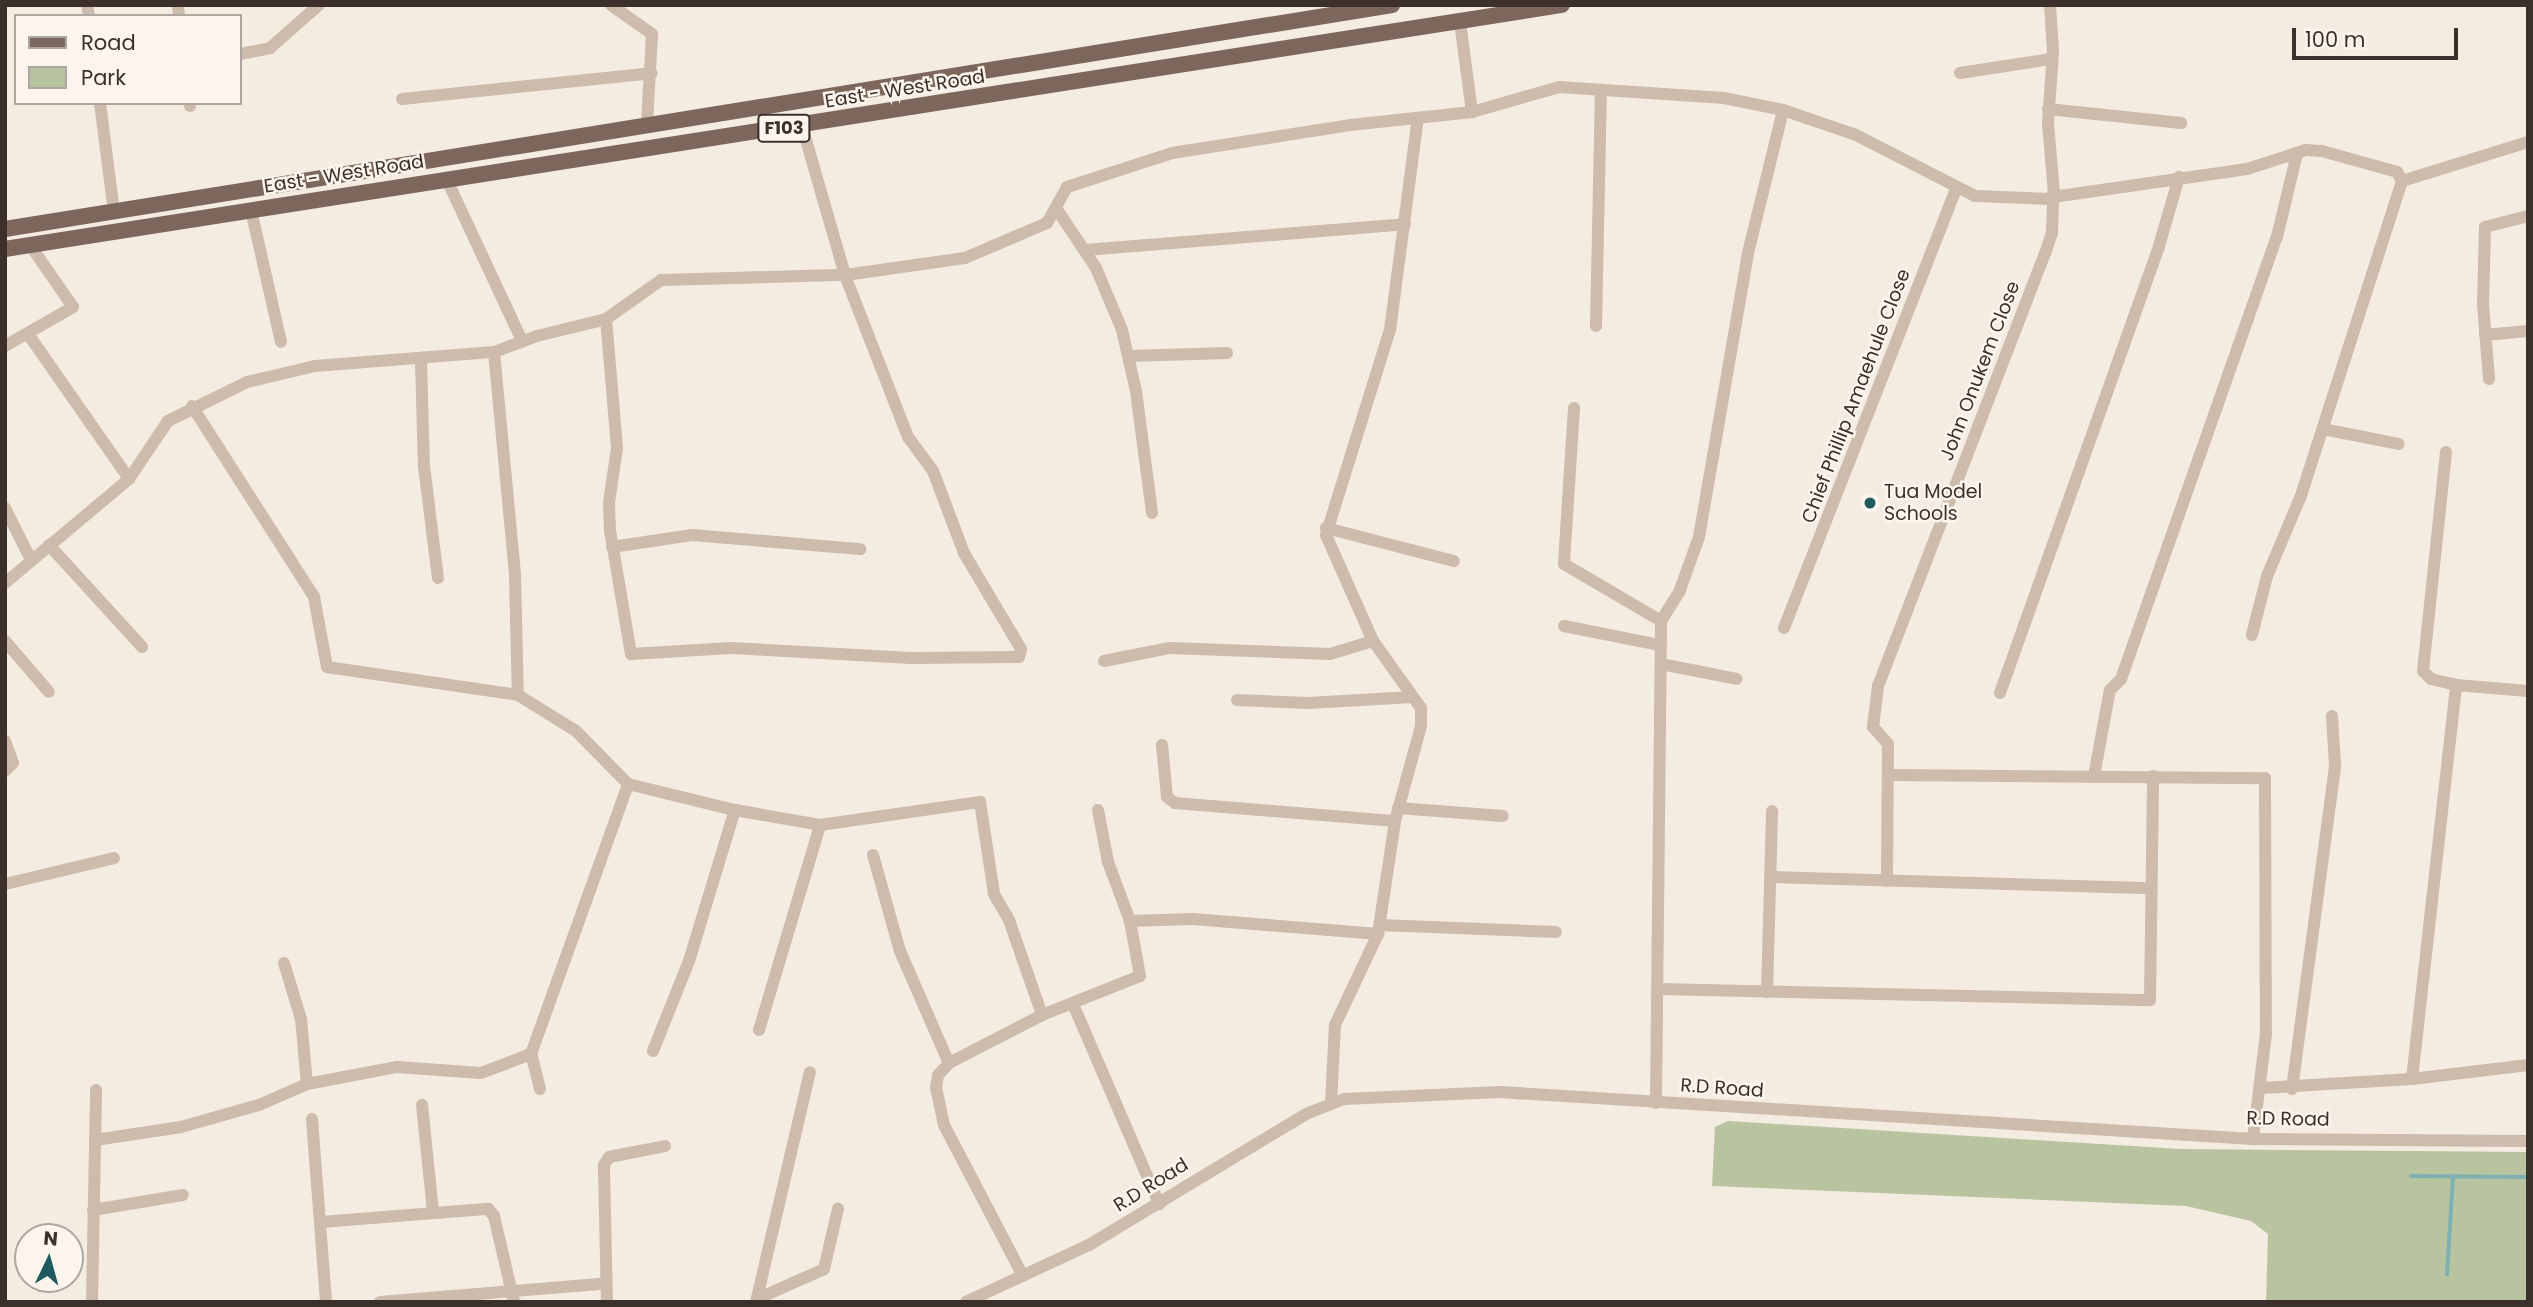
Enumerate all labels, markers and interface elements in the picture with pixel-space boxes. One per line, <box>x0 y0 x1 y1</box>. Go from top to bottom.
legend <box>14 14 242 105</box>
scale bar <box>2295 14 2461 58</box>
text: 100 m <box>2305 25 2365 54</box>
text: Road <box>81 28 136 57</box>
text: Park <box>81 63 126 92</box>
street label: East - West Road <box>823 65 987 113</box>
road number: F103 <box>756 113 812 142</box>
street label: East - West Road <box>262 150 426 198</box>
street label: Chief Phillip Amaehule Close <box>1797 266 1915 526</box>
street label: John Onukem Close <box>1935 278 2025 464</box>
place label: Tua Model Schools <box>1884 481 1982 525</box>
marker: Tua Model Schools <box>1862 495 1878 511</box>
street label: R.D Road <box>1680 1074 1764 1102</box>
street label: R.D Road <box>2246 1107 2330 1131</box>
street label: R.D Road <box>1110 1153 1192 1217</box>
north arrow <box>14 1223 84 1293</box>
text: N <box>42 1225 59 1253</box>

